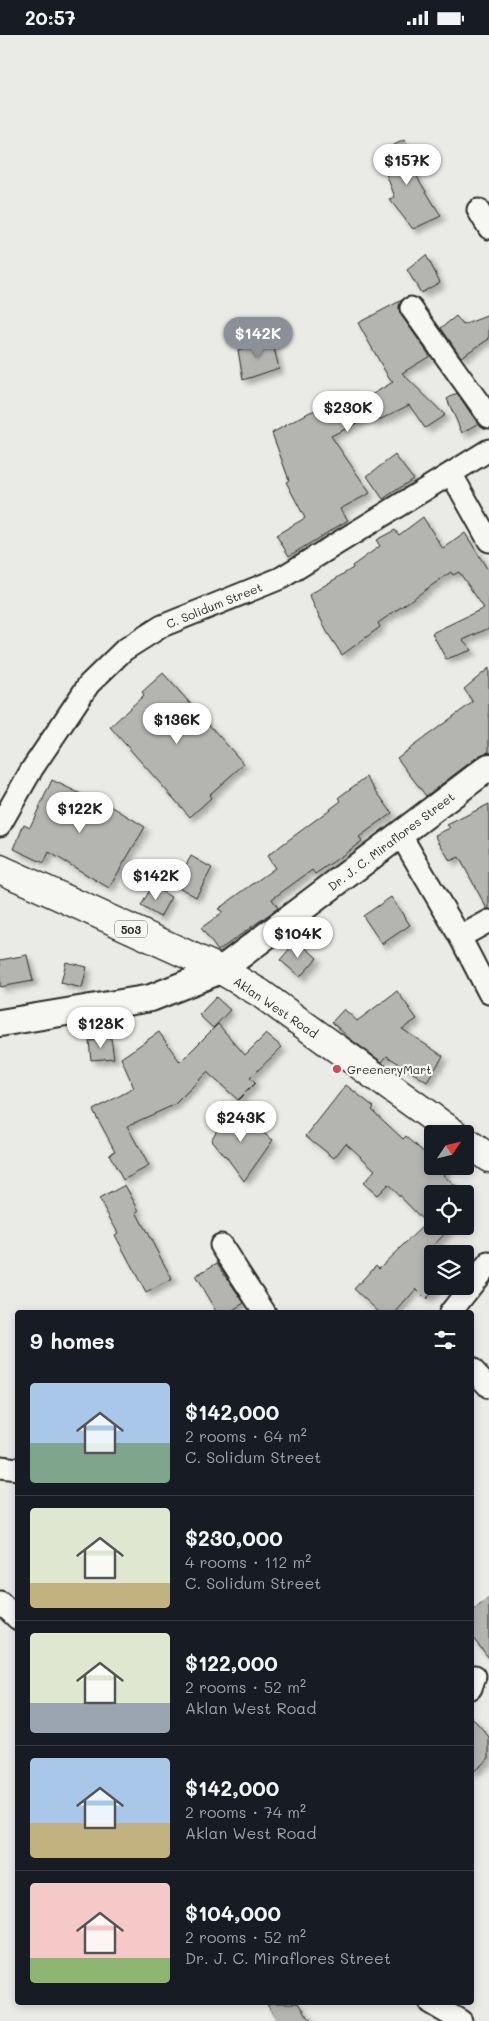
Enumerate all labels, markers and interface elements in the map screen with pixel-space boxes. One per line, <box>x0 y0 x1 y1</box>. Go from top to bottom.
text: 20:57 <box>25 5 76 30</box>
pin: $157K <box>372 143 442 186</box>
text: $157K <box>384 149 430 170</box>
pin: $142K <box>223 317 293 359</box>
text: $142K <box>235 322 281 343</box>
pin: $230K <box>313 391 383 433</box>
text: $230K <box>323 396 373 417</box>
street label: C. Solidum Street <box>164 578 264 632</box>
pin: $136K <box>142 703 212 745</box>
text: $136K <box>154 708 200 729</box>
street label: Dr. J. C. Miraflores Street <box>325 788 457 894</box>
pin: $122K <box>45 791 115 834</box>
text: $122K <box>57 797 103 818</box>
pin: $142K <box>121 859 191 901</box>
text: $142K <box>133 864 179 885</box>
pin: $104K <box>263 917 333 959</box>
road number: 503 <box>115 921 147 937</box>
text: $104K <box>274 922 322 943</box>
street label: Aklan West Road <box>231 973 322 1041</box>
pin: $128K <box>66 1007 136 1049</box>
text: $128K <box>78 1012 124 1033</box>
place label: GreeneryMart <box>347 1061 431 1077</box>
marker: GreeneryMart <box>331 1063 343 1075</box>
pin: $243K <box>206 1101 276 1143</box>
text: $243K <box>216 1106 266 1127</box>
north arrow <box>424 1125 474 1175</box>
map controls <box>424 1125 474 1295</box>
button: locate <box>424 1185 474 1235</box>
button: layers <box>424 1245 474 1295</box>
icon: filters <box>431 1326 459 1354</box>
text: 9 homes <box>30 1327 115 1354</box>
text: $142,000 <box>185 1398 279 1425</box>
icon: home <box>70 1403 130 1463</box>
text: 2 rooms · 64 m² <box>185 1425 307 1446</box>
text: C. Solidum Street <box>185 1446 321 1467</box>
text: $230,000 <box>185 1524 283 1551</box>
icon: home <box>70 1528 130 1588</box>
text: 4 rooms · 112 m² <box>185 1551 311 1572</box>
text: C. Solidum Street <box>185 1572 321 1593</box>
text: $122,000 <box>185 1649 278 1676</box>
icon: home <box>70 1653 130 1713</box>
text: 2 rooms · 52 m² <box>185 1676 306 1697</box>
text: Aklan West Road <box>185 1697 316 1718</box>
text: $142,000 <box>185 1774 279 1801</box>
icon: home <box>70 1778 130 1838</box>
text: 2 rooms · 74 m² <box>185 1801 306 1822</box>
text: Aklan West Road <box>185 1822 316 1843</box>
text: $104,000 <box>185 1899 281 1926</box>
icon: home <box>70 1903 130 1963</box>
text: 2 rooms · 52 m² <box>185 1926 306 1947</box>
text: Dr. J. C. Miraflores Street <box>185 1947 391 1968</box>

